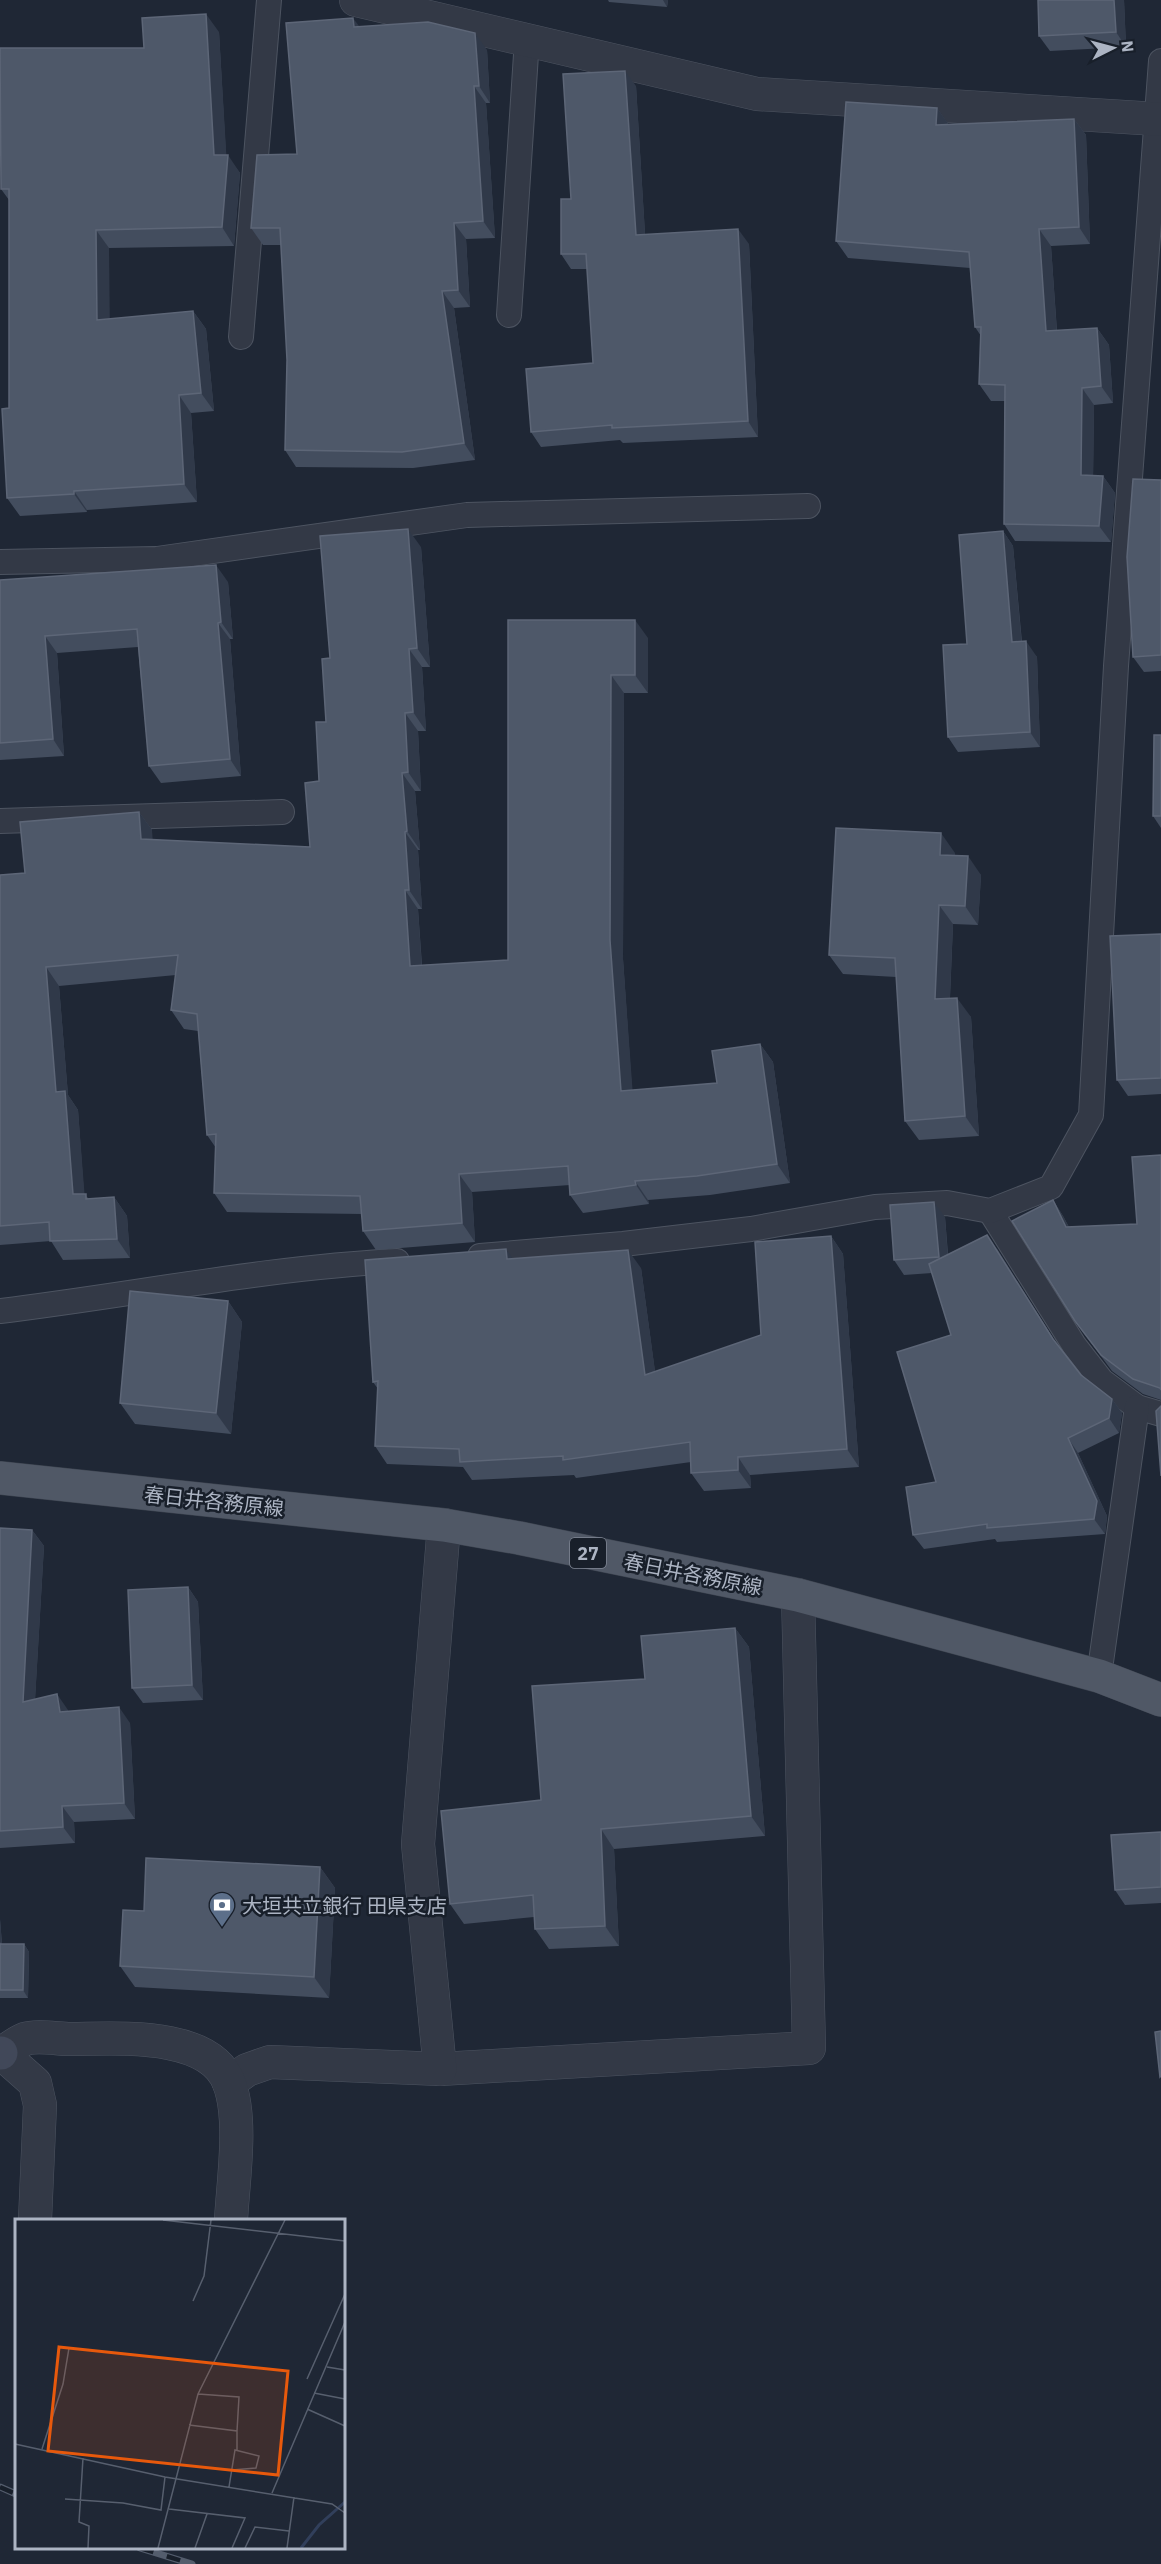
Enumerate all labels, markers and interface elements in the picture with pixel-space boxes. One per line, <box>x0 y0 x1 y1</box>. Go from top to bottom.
north arrow <box>1083 18 1143 78</box>
text: N <box>1117 40 1138 53</box>
street label: 春日井各務原線 <box>143 1480 285 1522</box>
road number: 27 <box>570 1538 606 1568</box>
street label: 春日井各務原線 <box>622 1547 764 1601</box>
bank icon: 大垣共立銀行 田県支店 <box>207 1890 237 1928</box>
place label: 大垣共立銀行 田県支店 <box>242 1892 447 1919</box>
inset map <box>15 2219 345 2549</box>

